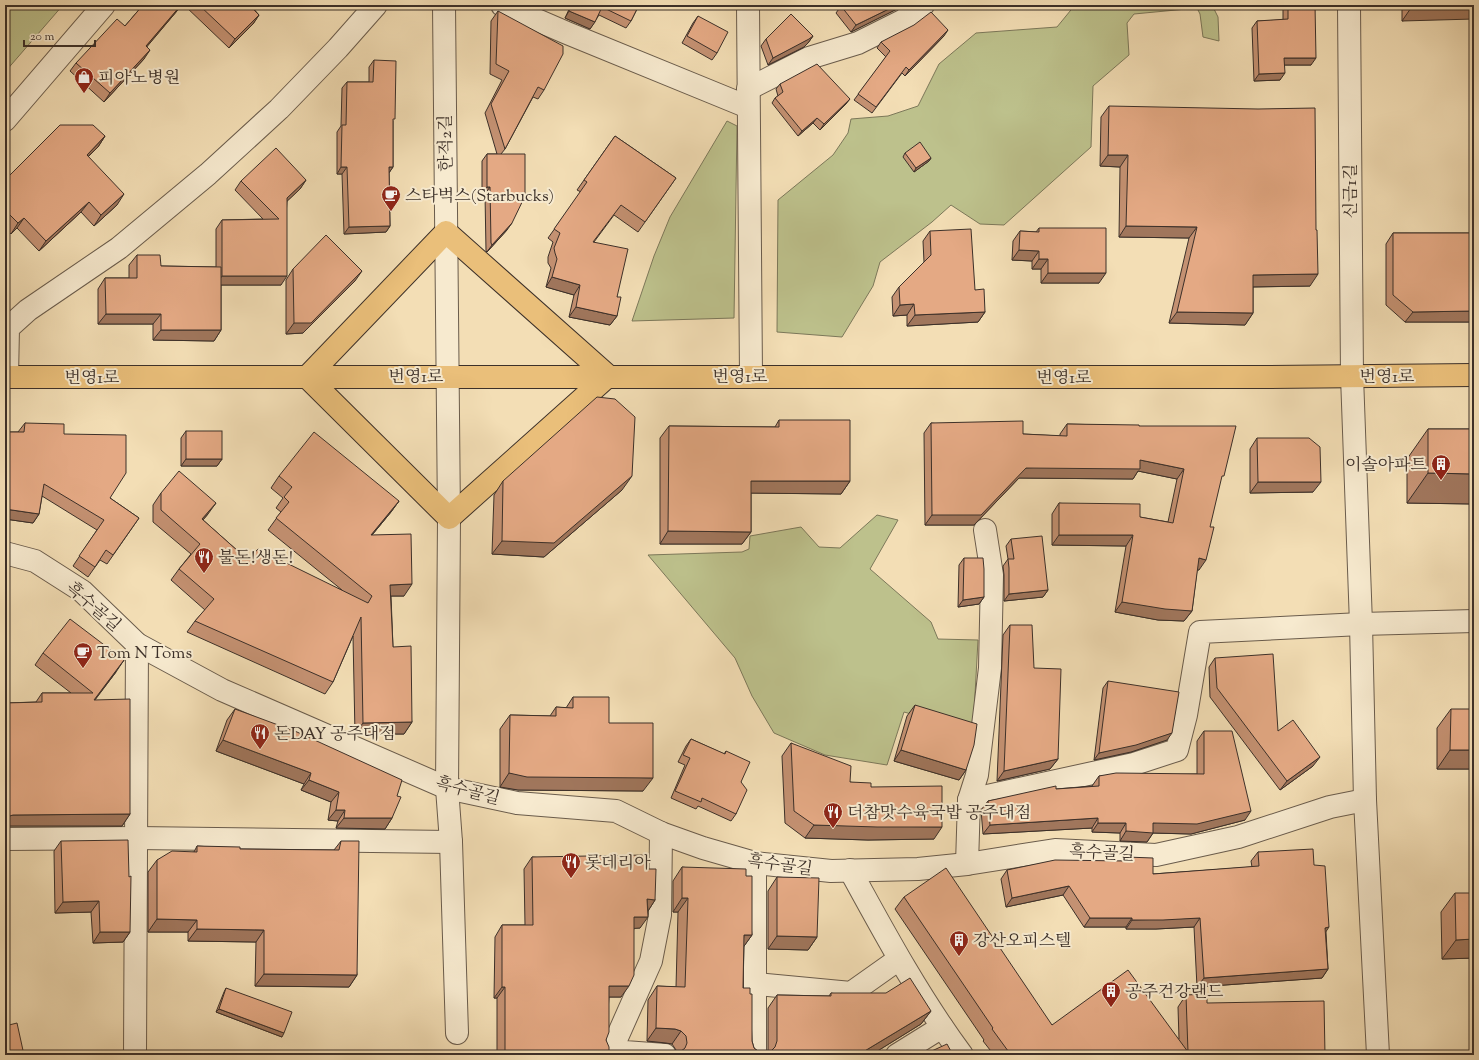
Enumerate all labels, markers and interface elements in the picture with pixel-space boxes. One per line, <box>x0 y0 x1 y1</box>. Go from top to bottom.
scale bar <box>24 22 95 48</box>
text: 20 m <box>30 28 55 46</box>
shop icon: 피아노병원 <box>73 66 95 94</box>
place label: 피아노병원 <box>98 67 180 91</box>
street label: 한적2길 <box>435 114 459 172</box>
street label: 신금1길 <box>1340 163 1364 219</box>
cafe icon: 스타벅스(Starbucks) <box>380 184 402 212</box>
place label: 스타벅스(Starbucks) <box>405 185 554 209</box>
street label: 번영1로 <box>388 366 444 390</box>
street label: 번영1로 <box>712 366 768 390</box>
street label: 번영1로 <box>1359 366 1415 390</box>
street label: 번영1로 <box>64 367 120 391</box>
street label: 번영1로 <box>1036 367 1092 391</box>
building icon: 이솔아파트 <box>1430 453 1452 481</box>
place label: 이솔아파트 <box>1345 454 1428 478</box>
restaurant icon: 불돈!생돈! <box>193 546 215 574</box>
place label: 불돈!생돈! <box>218 547 293 571</box>
street label: 흑수골길 <box>60 577 125 638</box>
cafe icon: Tom N Toms <box>72 641 94 669</box>
place label: Tom N Toms <box>97 642 192 666</box>
restaurant icon: 돈DAY 공주대점 <box>249 722 271 750</box>
place label: 돈DAY 공주대점 <box>274 723 396 747</box>
street label: 흑수골길 <box>433 772 502 812</box>
restaurant icon: 더참맛수육국밥 공주대점 <box>822 801 844 829</box>
place label: 더참맛수육국밥 공주대점 <box>847 802 1031 826</box>
street label: 흑수골길 <box>1068 840 1135 868</box>
street label: 흑수골길 <box>746 850 814 882</box>
restaurant icon: 롯데리아 <box>560 851 582 879</box>
place label: 롯데리아 <box>585 852 651 876</box>
building icon: 강산오피스텔 <box>948 929 970 957</box>
place label: 강산오피스텔 <box>973 930 1072 954</box>
building icon: 공주건강랜드 <box>1100 980 1122 1008</box>
place label: 공주건강랜드 <box>1125 981 1224 1005</box>

